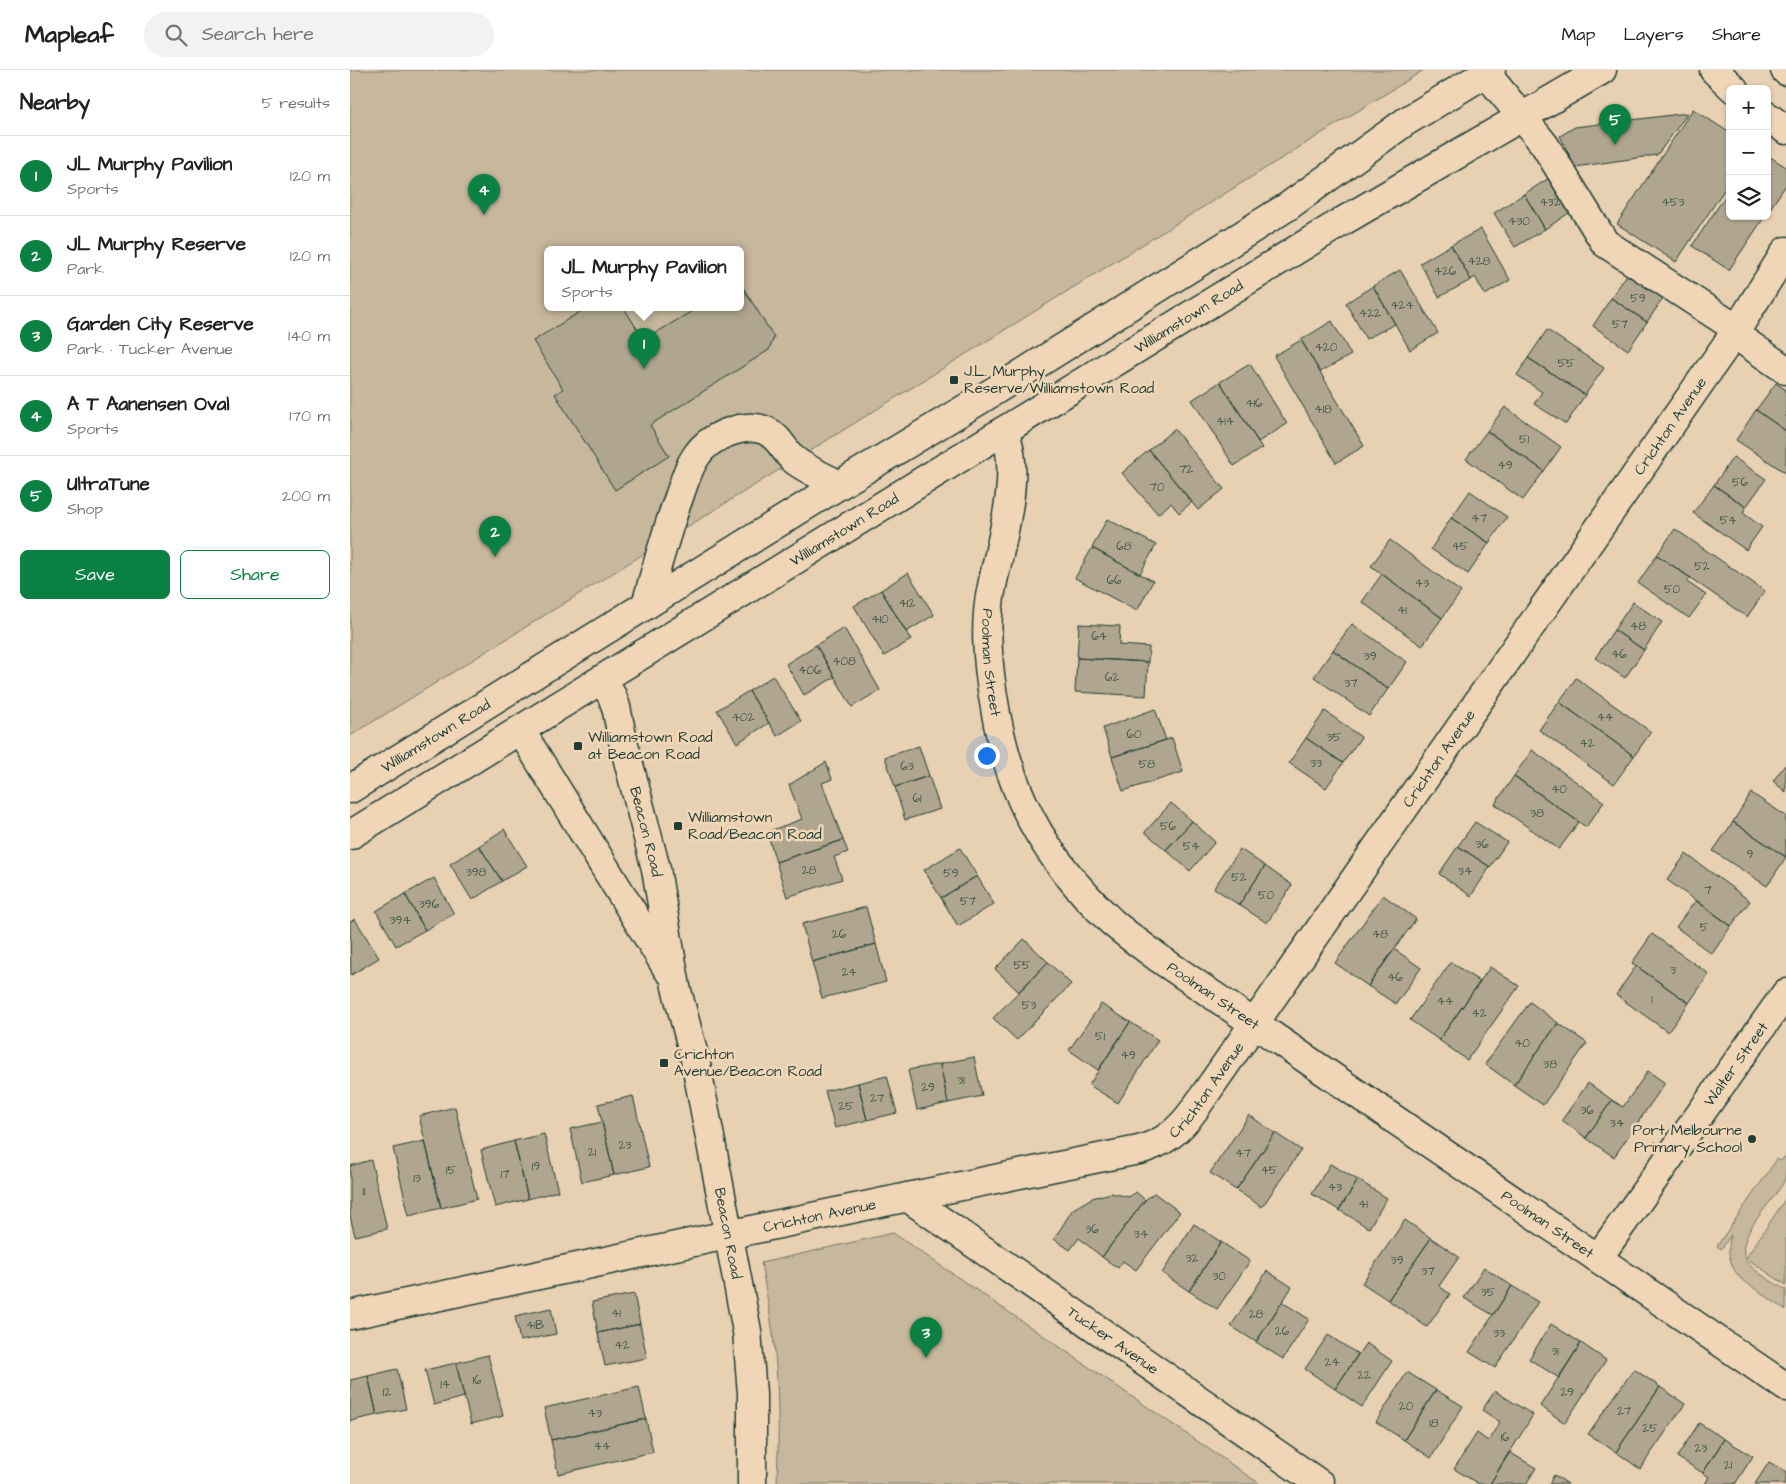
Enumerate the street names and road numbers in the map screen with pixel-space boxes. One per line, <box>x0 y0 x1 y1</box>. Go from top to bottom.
street label: Williamstown Road <box>1130 275 1248 359</box>
street label: Crichton Avenue <box>1629 373 1712 479</box>
street label: Williamstown Road <box>786 488 903 572</box>
street label: Poolman Street <box>976 608 1006 718</box>
street label: Williamstown Road <box>377 694 495 778</box>
street label: Crichton Avenue <box>1398 705 1481 812</box>
street label: Beacon Road <box>624 785 667 879</box>
street label: Poolman Street <box>1163 957 1264 1035</box>
street label: Walter Street <box>1699 1018 1773 1111</box>
street label: Crichton Avenue <box>1164 1038 1249 1143</box>
street label: Poolman Street <box>1497 1185 1598 1264</box>
street label: Beacon Road <box>709 1186 747 1281</box>
street label: Crichton Avenue <box>761 1194 878 1238</box>
street label: Tucker Avenue <box>1063 1302 1163 1380</box>

